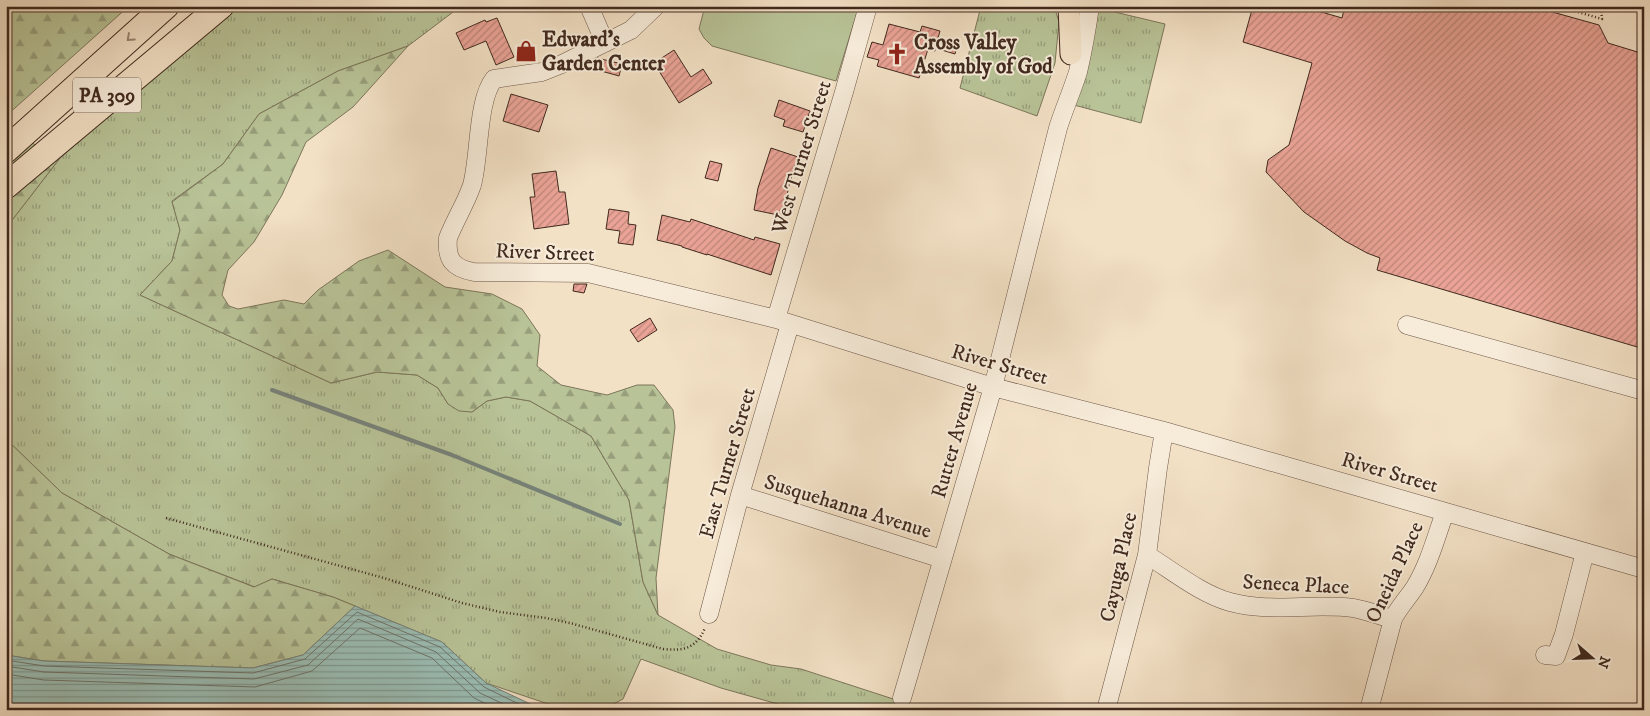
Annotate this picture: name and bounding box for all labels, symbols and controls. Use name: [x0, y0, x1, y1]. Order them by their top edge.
place label: Edward's Garden Center: [542, 27, 666, 77]
place label: Cross Valley Assembly of God: [913, 30, 1053, 80]
one-way arrow: [126, 32, 135, 41]
shop icon: Edward's Garden Center: [513, 38, 539, 64]
church icon: Cross Valley Assembly of God: [884, 41, 910, 67]
street label: West Turner Street: [766, 77, 838, 238]
road number: PA 309: [73, 78, 141, 112]
street label: River Street: [495, 238, 595, 268]
street label: River Street: [948, 339, 1051, 391]
street label: Rutter Avenue: [926, 379, 984, 501]
street label: East Turner Street: [694, 384, 762, 542]
street label: River Street: [1338, 447, 1441, 499]
street label: Susquehanna Avenue: [761, 469, 935, 545]
street label: Cayuga Place: [1095, 510, 1143, 624]
street label: Oneida Place: [1360, 517, 1430, 627]
street label: Seneca Place: [1242, 569, 1350, 601]
north arrow: [1568, 634, 1618, 684]
text: N: [1593, 654, 1614, 671]

